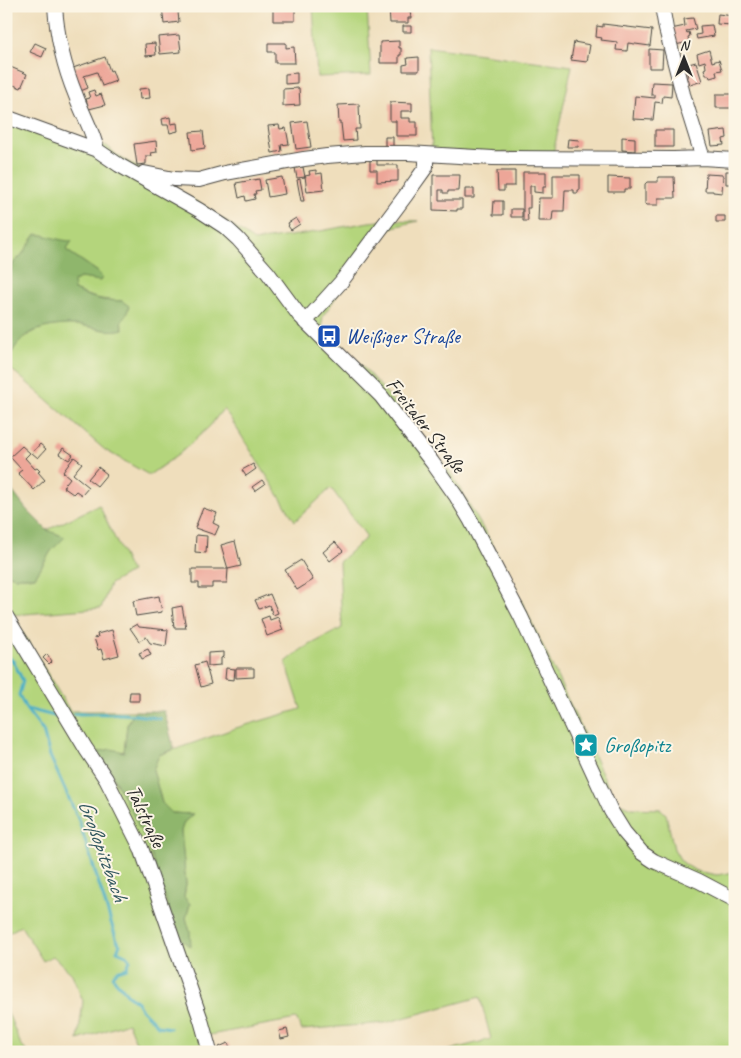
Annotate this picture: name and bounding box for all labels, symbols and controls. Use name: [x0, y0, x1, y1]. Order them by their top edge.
north arrow: [658, 32, 708, 82]
text: N: [680, 37, 691, 54]
bus stop icon: Weißiger Straße: [316, 323, 342, 349]
place label: Weißiger Straße: [346, 323, 462, 349]
street label: Freitaler Straße: [380, 372, 473, 480]
place icon: Großopitz: [573, 732, 599, 758]
place label: Großopitz: [604, 732, 672, 758]
street label: Talstraße: [120, 781, 173, 853]
water label: Großopitzbach: [72, 796, 135, 907]

